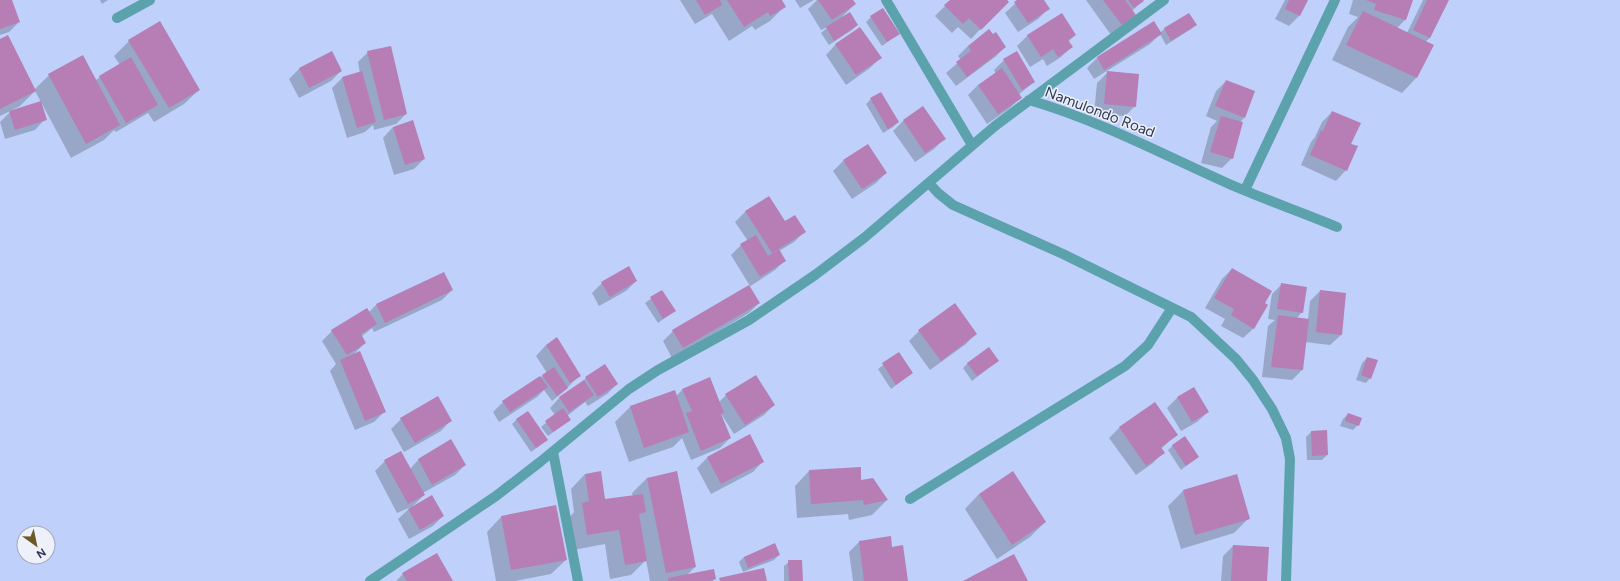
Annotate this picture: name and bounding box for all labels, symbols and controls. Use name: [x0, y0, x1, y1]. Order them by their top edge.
street label: Namulondo Road: [1042, 83, 1158, 141]
north arrow: [16, 525, 56, 565]
text: N: [34, 545, 48, 561]

